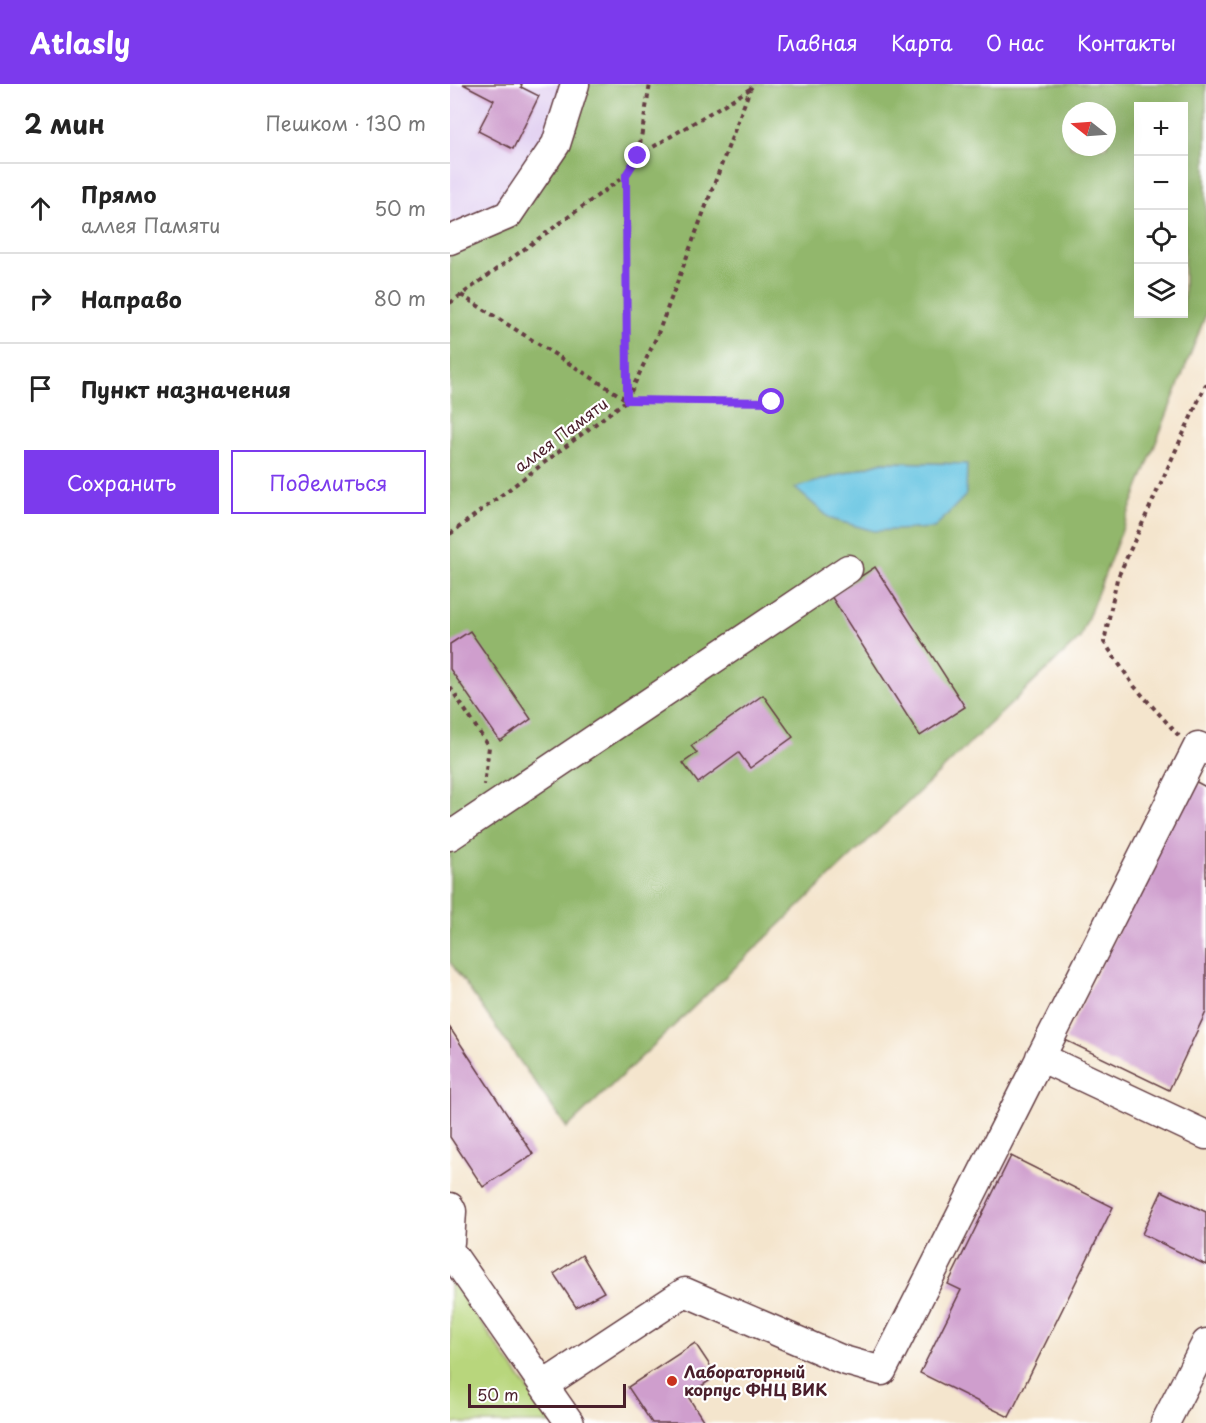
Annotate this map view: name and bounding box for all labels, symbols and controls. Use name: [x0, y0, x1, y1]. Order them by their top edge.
text: Atlasly: [30, 21, 130, 64]
text: Главная: [777, 26, 858, 58]
text: Карта: [891, 26, 953, 58]
text: О нас: [986, 26, 1044, 58]
text: Контакты: [1077, 26, 1176, 58]
north arrow: [1062, 102, 1116, 156]
map controls: [1134, 102, 1188, 318]
button: +: [1134, 102, 1188, 156]
text: 2 мин: [24, 104, 105, 143]
text: Пешком · 130 m: [265, 108, 426, 138]
route end: [624, 142, 650, 168]
button: −: [1134, 156, 1188, 210]
text: Прямо: [81, 177, 156, 210]
icon: ahead: [24, 192, 57, 225]
text: 50 m: [374, 193, 426, 223]
text: аллея Памяти: [81, 210, 220, 240]
button: locate: [1134, 210, 1188, 264]
button: layers: [1134, 264, 1188, 318]
icon: right: [24, 282, 57, 315]
text: Направо: [81, 282, 182, 315]
text: 80 m: [374, 283, 426, 313]
icon: arrive: [24, 372, 57, 405]
text: Пункт назначения: [81, 372, 291, 405]
route start: [758, 388, 784, 414]
street label: аллея Памяти: [509, 391, 612, 477]
button: Сохранить: [24, 450, 219, 514]
button: Поделиться: [231, 450, 426, 514]
place label: Лабораторный корпус ФНЦ ВИК: [684, 1359, 827, 1401]
marker: Лабораторный корпус ФНЦ ВИК: [665, 1374, 679, 1388]
scale bar: [468, 1381, 626, 1408]
text: 50 m: [477, 1382, 518, 1406]

